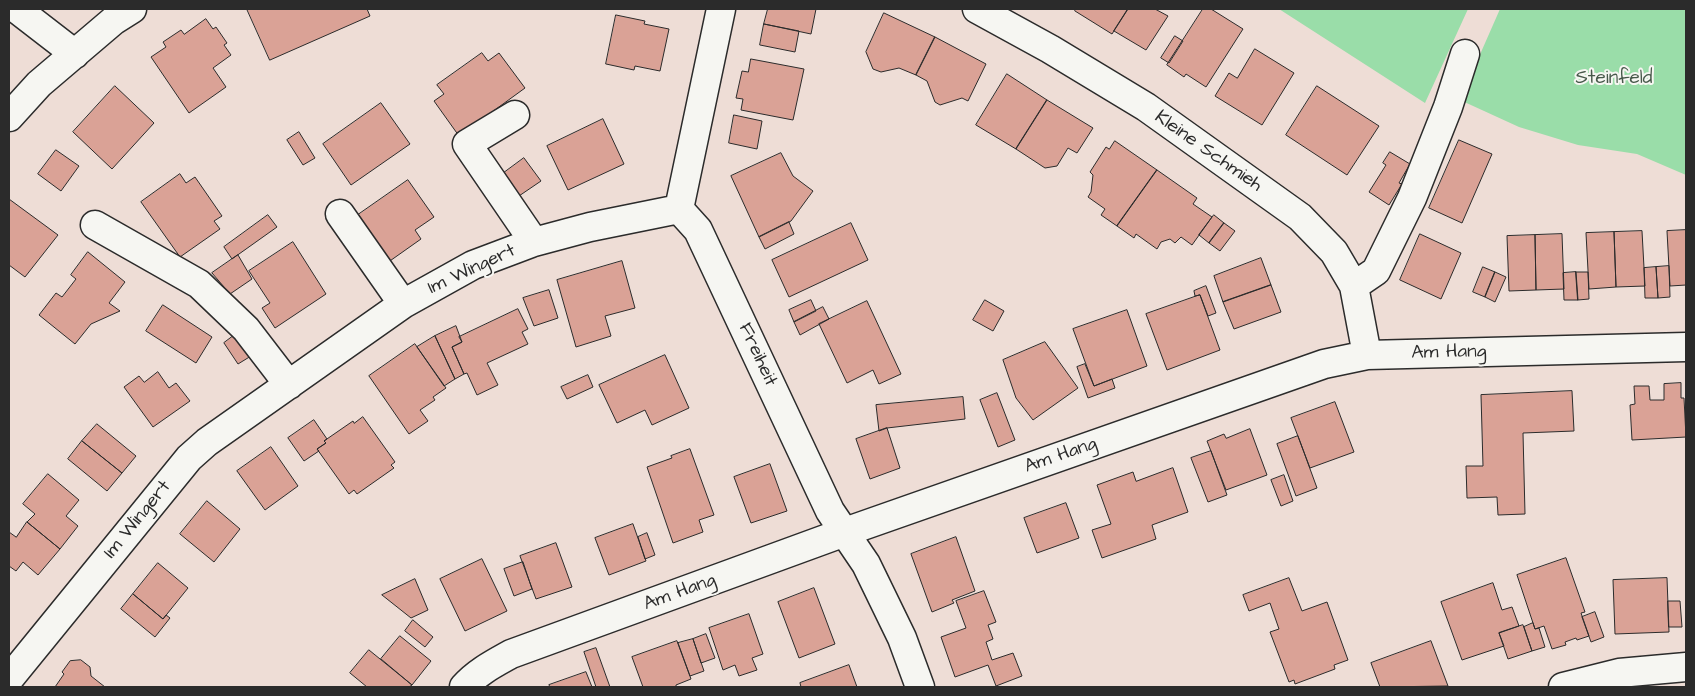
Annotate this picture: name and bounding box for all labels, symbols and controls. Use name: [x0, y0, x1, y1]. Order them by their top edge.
park label: Steinfeld: [1576, 68, 1652, 90]
street label: Kleine Schmieh: [1150, 107, 1266, 197]
street label: Im Wingert: [425, 240, 519, 300]
street label: Freiheit: [733, 320, 781, 390]
street label: Am Hang: [1411, 341, 1487, 365]
street label: Am Hang: [1022, 433, 1100, 479]
street label: Im Wingert: [100, 476, 176, 564]
street label: Am Hang: [641, 569, 719, 617]

